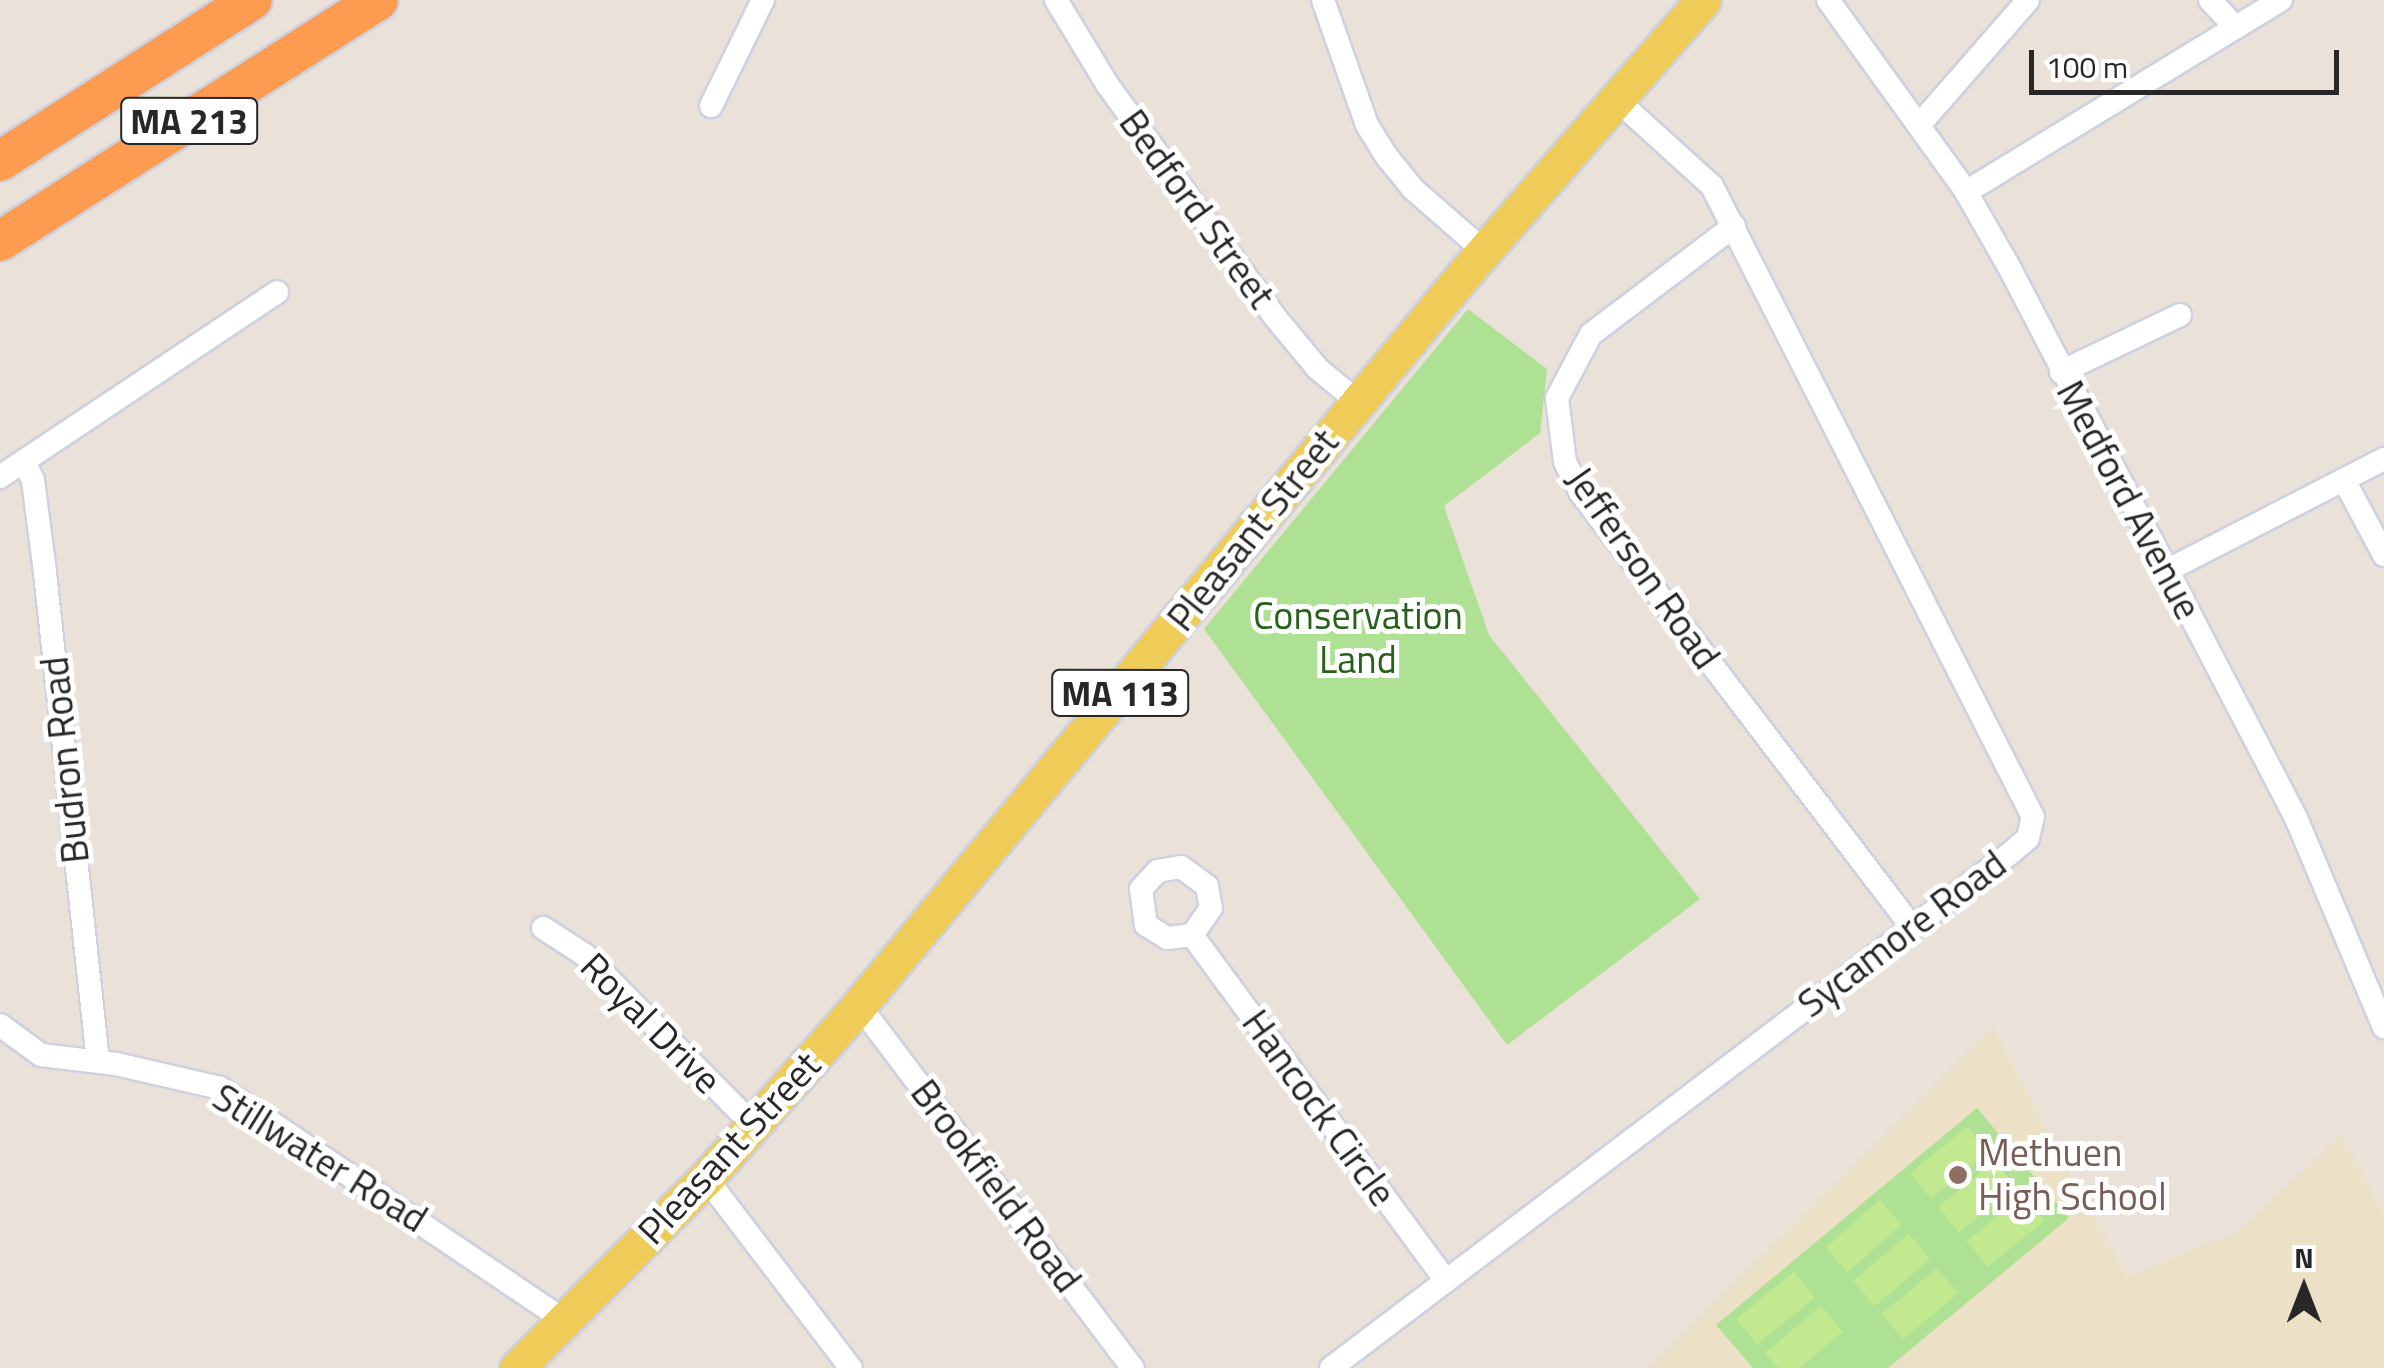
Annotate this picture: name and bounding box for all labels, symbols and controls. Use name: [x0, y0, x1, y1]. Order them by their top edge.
scale bar: [2034, 30, 2344, 92]
text: 100 m: [2046, 44, 2128, 90]
road number: MA 213: [119, 91, 259, 151]
street label: Bedford Street: [1110, 101, 1284, 317]
street label: Medford Avenue: [2047, 373, 2211, 627]
street label: Pleasant Street: [1158, 420, 1348, 640]
street label: Jefferson Road: [1557, 458, 1729, 678]
park label: Conservation Land: [1253, 593, 1463, 682]
street label: Budron Road: [31, 654, 99, 866]
road number: MA 113: [1050, 663, 1190, 723]
street label: Sycamore Road: [1789, 841, 2015, 1027]
street label: Royal Drive: [571, 943, 731, 1103]
street label: Hancock Circle: [1233, 1001, 1405, 1215]
street label: Pleasant Street: [628, 1042, 830, 1254]
street label: Brookfield Road: [901, 1071, 1091, 1301]
street label: Stillwater Road: [205, 1074, 435, 1242]
place label: Methuen High School: [1978, 1130, 2167, 1220]
marker: Methuen High School: [1947, 1164, 1969, 1186]
text: N: [2294, 1236, 2314, 1279]
north arrow: [2254, 1238, 2354, 1338]

